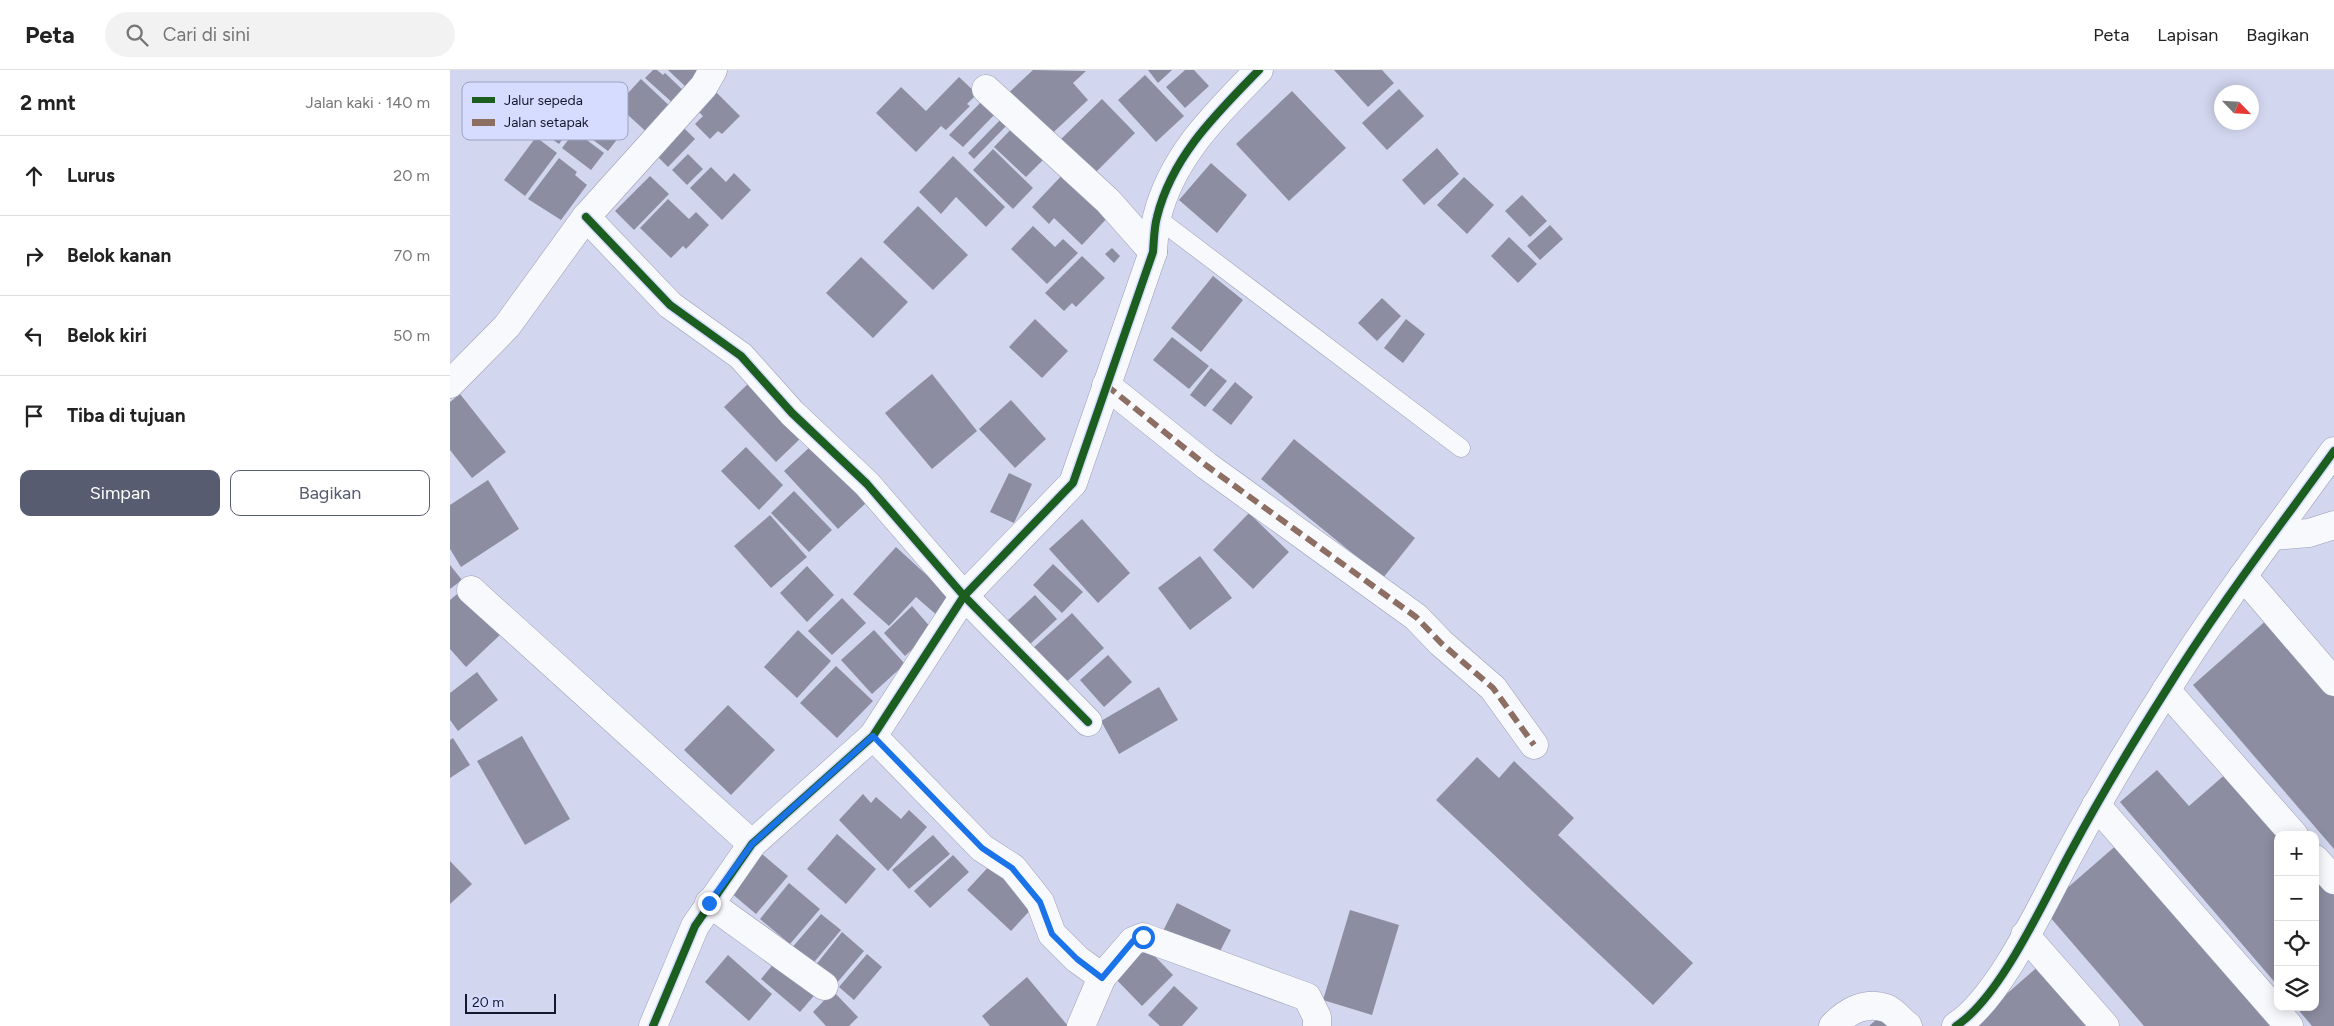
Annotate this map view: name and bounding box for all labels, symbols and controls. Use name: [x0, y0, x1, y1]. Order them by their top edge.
search box: [105, 12, 455, 57]
text: Peta: [25, 20, 75, 49]
icon: search: [123, 21, 151, 49]
text: Cari di sini: [163, 23, 250, 46]
text: Peta: [2093, 24, 2129, 46]
text: Lapisan: [2157, 24, 2218, 46]
text: Bagikan: [2246, 24, 2309, 46]
legend: [462, 82, 628, 140]
north arrow: [2214, 85, 2259, 130]
text: 2 mnt: [20, 90, 76, 115]
text: Jalur sepeda: [504, 92, 583, 109]
text: Jalan kaki · 140 m: [305, 93, 430, 112]
text: Jalan setapak: [504, 114, 589, 131]
icon: ahead: [20, 162, 48, 190]
text: Lurus: [67, 164, 115, 187]
text: 20 m: [393, 166, 430, 185]
icon: right: [20, 242, 48, 270]
text: Belok kanan: [67, 244, 171, 267]
text: 70 m: [394, 246, 430, 265]
icon: left: [20, 322, 48, 350]
text: Belok kiri: [67, 324, 147, 347]
text: 50 m: [393, 326, 430, 345]
icon: arrive: [20, 402, 48, 430]
text: Tiba di tujuan: [67, 404, 186, 427]
button: Simpan: [20, 470, 220, 516]
button: Bagikan: [230, 470, 430, 516]
map controls: [2274, 831, 2319, 1011]
button: +: [2274, 831, 2319, 876]
button: −: [2274, 876, 2319, 921]
route end: [698, 892, 721, 915]
button: locate: [2274, 921, 2319, 966]
route start: [1132, 926, 1155, 949]
button: layers: [2274, 966, 2319, 1011]
scale bar: [465, 991, 556, 1014]
text: 20 m: [472, 994, 504, 1011]

